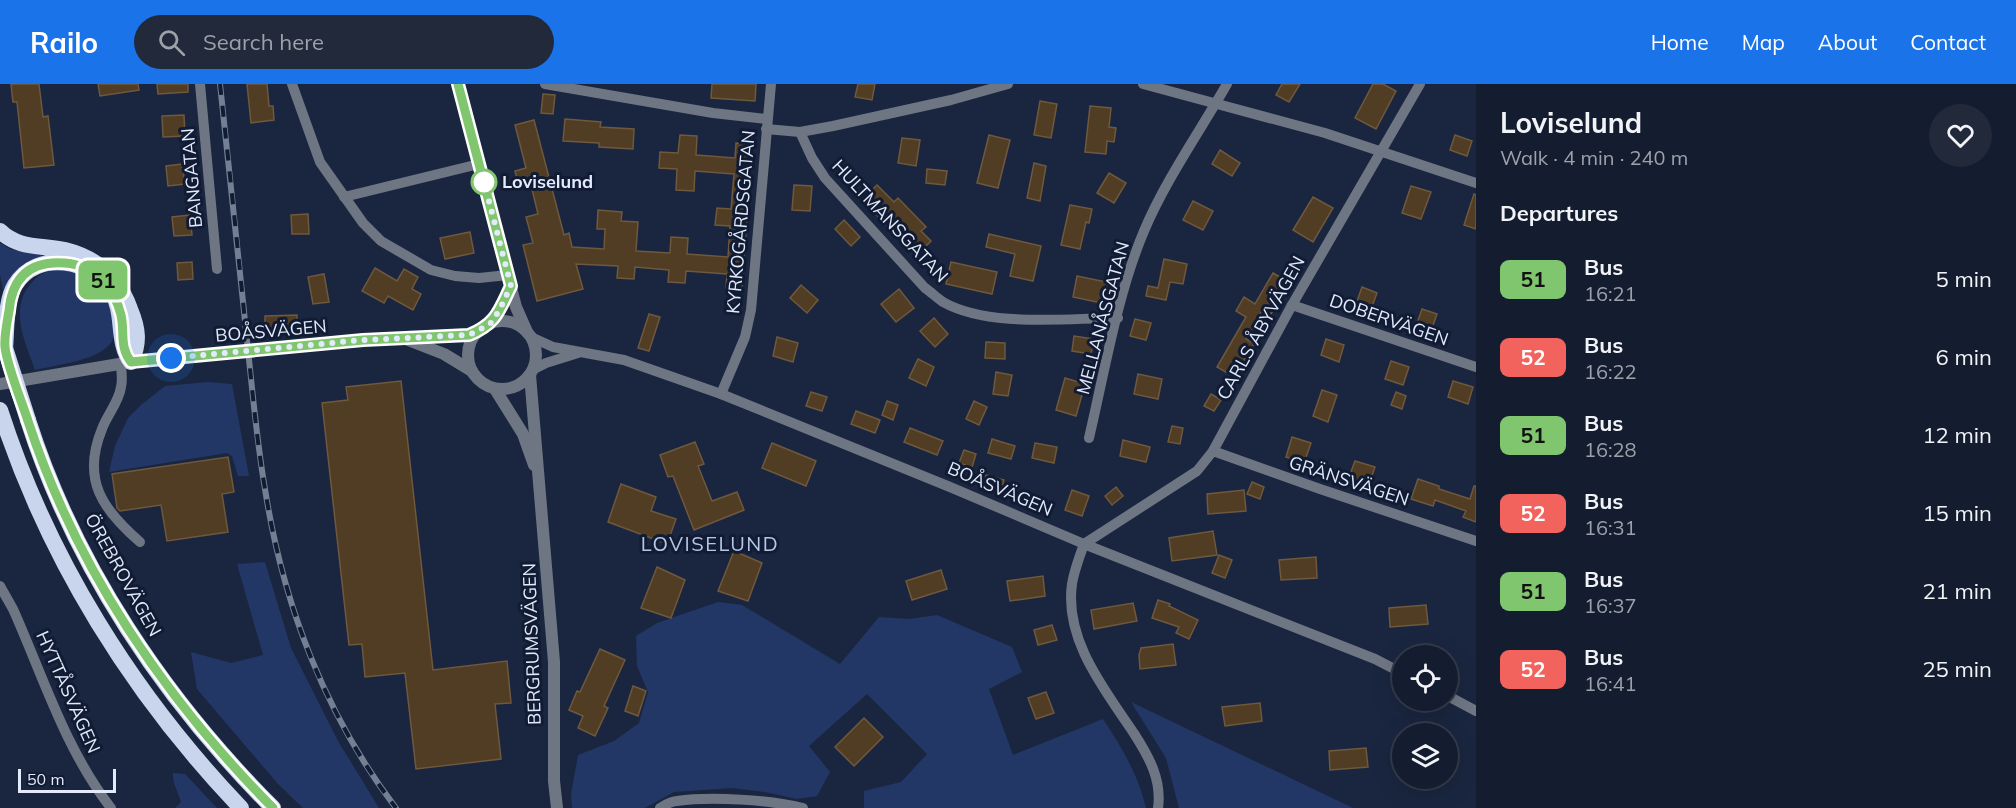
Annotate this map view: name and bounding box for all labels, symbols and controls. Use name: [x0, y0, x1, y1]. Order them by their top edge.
search box: [134, 15, 554, 69]
text: Railo: [30, 25, 98, 60]
icon: search: [155, 26, 188, 59]
text: Search here: [203, 28, 324, 56]
text: Home: [1651, 29, 1709, 55]
text: Map: [1742, 29, 1785, 55]
text: About: [1818, 29, 1877, 55]
text: Contact: [1910, 29, 1986, 55]
button: heart: [1929, 104, 1992, 167]
text: Loviselund: [1500, 105, 1642, 140]
street label: BANGATAN: [176, 127, 207, 229]
street label: KYRKOGÅRDSGATAN: [721, 129, 760, 315]
text: Walk · 4 min · 240 m: [1500, 145, 1688, 170]
street label: HULTMANSGATAN: [827, 154, 953, 287]
marker: Loviselund: [471, 169, 497, 195]
place label: Loviselund: [502, 170, 593, 193]
text: Departures: [1500, 199, 1618, 227]
street label: MELLANÅSGATAN: [1071, 239, 1134, 397]
street label: CARLS ÅBYVÄGEN: [1211, 252, 1310, 404]
text: Bus: [1584, 253, 1623, 281]
line badge: 51: [76, 260, 130, 300]
text: 5 min: [1936, 265, 1992, 293]
text: 51: [1520, 266, 1546, 292]
text: 51: [90, 267, 116, 293]
text: 16:21: [1584, 281, 1637, 306]
street label: DOBERVÄGEN: [1327, 288, 1452, 351]
street label: BOÅSVÄGEN: [214, 314, 328, 347]
text: Bus: [1584, 331, 1623, 359]
your location: [156, 343, 186, 373]
text: 6 min: [1936, 343, 1992, 371]
text: 52: [1520, 344, 1546, 370]
text: 16:22: [1584, 359, 1637, 384]
text: Bus: [1584, 409, 1623, 437]
text: 12 min: [1922, 421, 1992, 449]
text: 51: [1520, 422, 1546, 448]
text: 16:28: [1584, 437, 1637, 462]
street label: GRÄNSVÄGEN: [1286, 450, 1412, 511]
street label: BOÅSVÄGEN: [944, 456, 1056, 521]
text: Bus: [1584, 487, 1623, 515]
text: 15 min: [1922, 499, 1992, 527]
text: 52: [1520, 500, 1546, 526]
street label: ÖREBROVÄGEN: [80, 509, 167, 640]
text: 16:31: [1584, 515, 1637, 540]
district label: LOVISELUND: [641, 531, 779, 556]
street label: BERGRUMSVÄGEN: [517, 563, 546, 725]
text: Bus: [1584, 565, 1623, 593]
text: 21 min: [1922, 577, 1992, 605]
text: 51: [1520, 578, 1546, 604]
text: 16:37: [1584, 593, 1637, 618]
street label: HYTTÅSVÄGEN: [31, 627, 106, 757]
text: Bus: [1584, 643, 1623, 671]
map controls: [1392, 645, 1458, 789]
button: locate: [1392, 645, 1458, 711]
text: 25 min: [1922, 655, 1992, 683]
text: 52: [1520, 656, 1546, 682]
text: 16:41: [1584, 671, 1637, 696]
button: layers: [1392, 723, 1458, 789]
scale bar: [18, 766, 116, 794]
text: 50 m: [27, 769, 64, 789]

